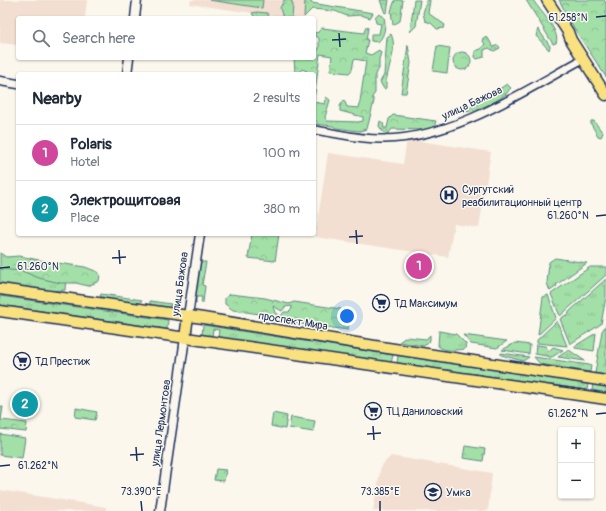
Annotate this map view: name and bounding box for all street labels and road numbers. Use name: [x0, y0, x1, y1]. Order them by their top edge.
street label: улица Бажова: [439, 83, 504, 123]
street label: улица Бажова: [169, 251, 191, 318]
street label: проспект Мира: [257, 309, 329, 333]
street label: улица Лермонтова: [148, 379, 174, 468]

